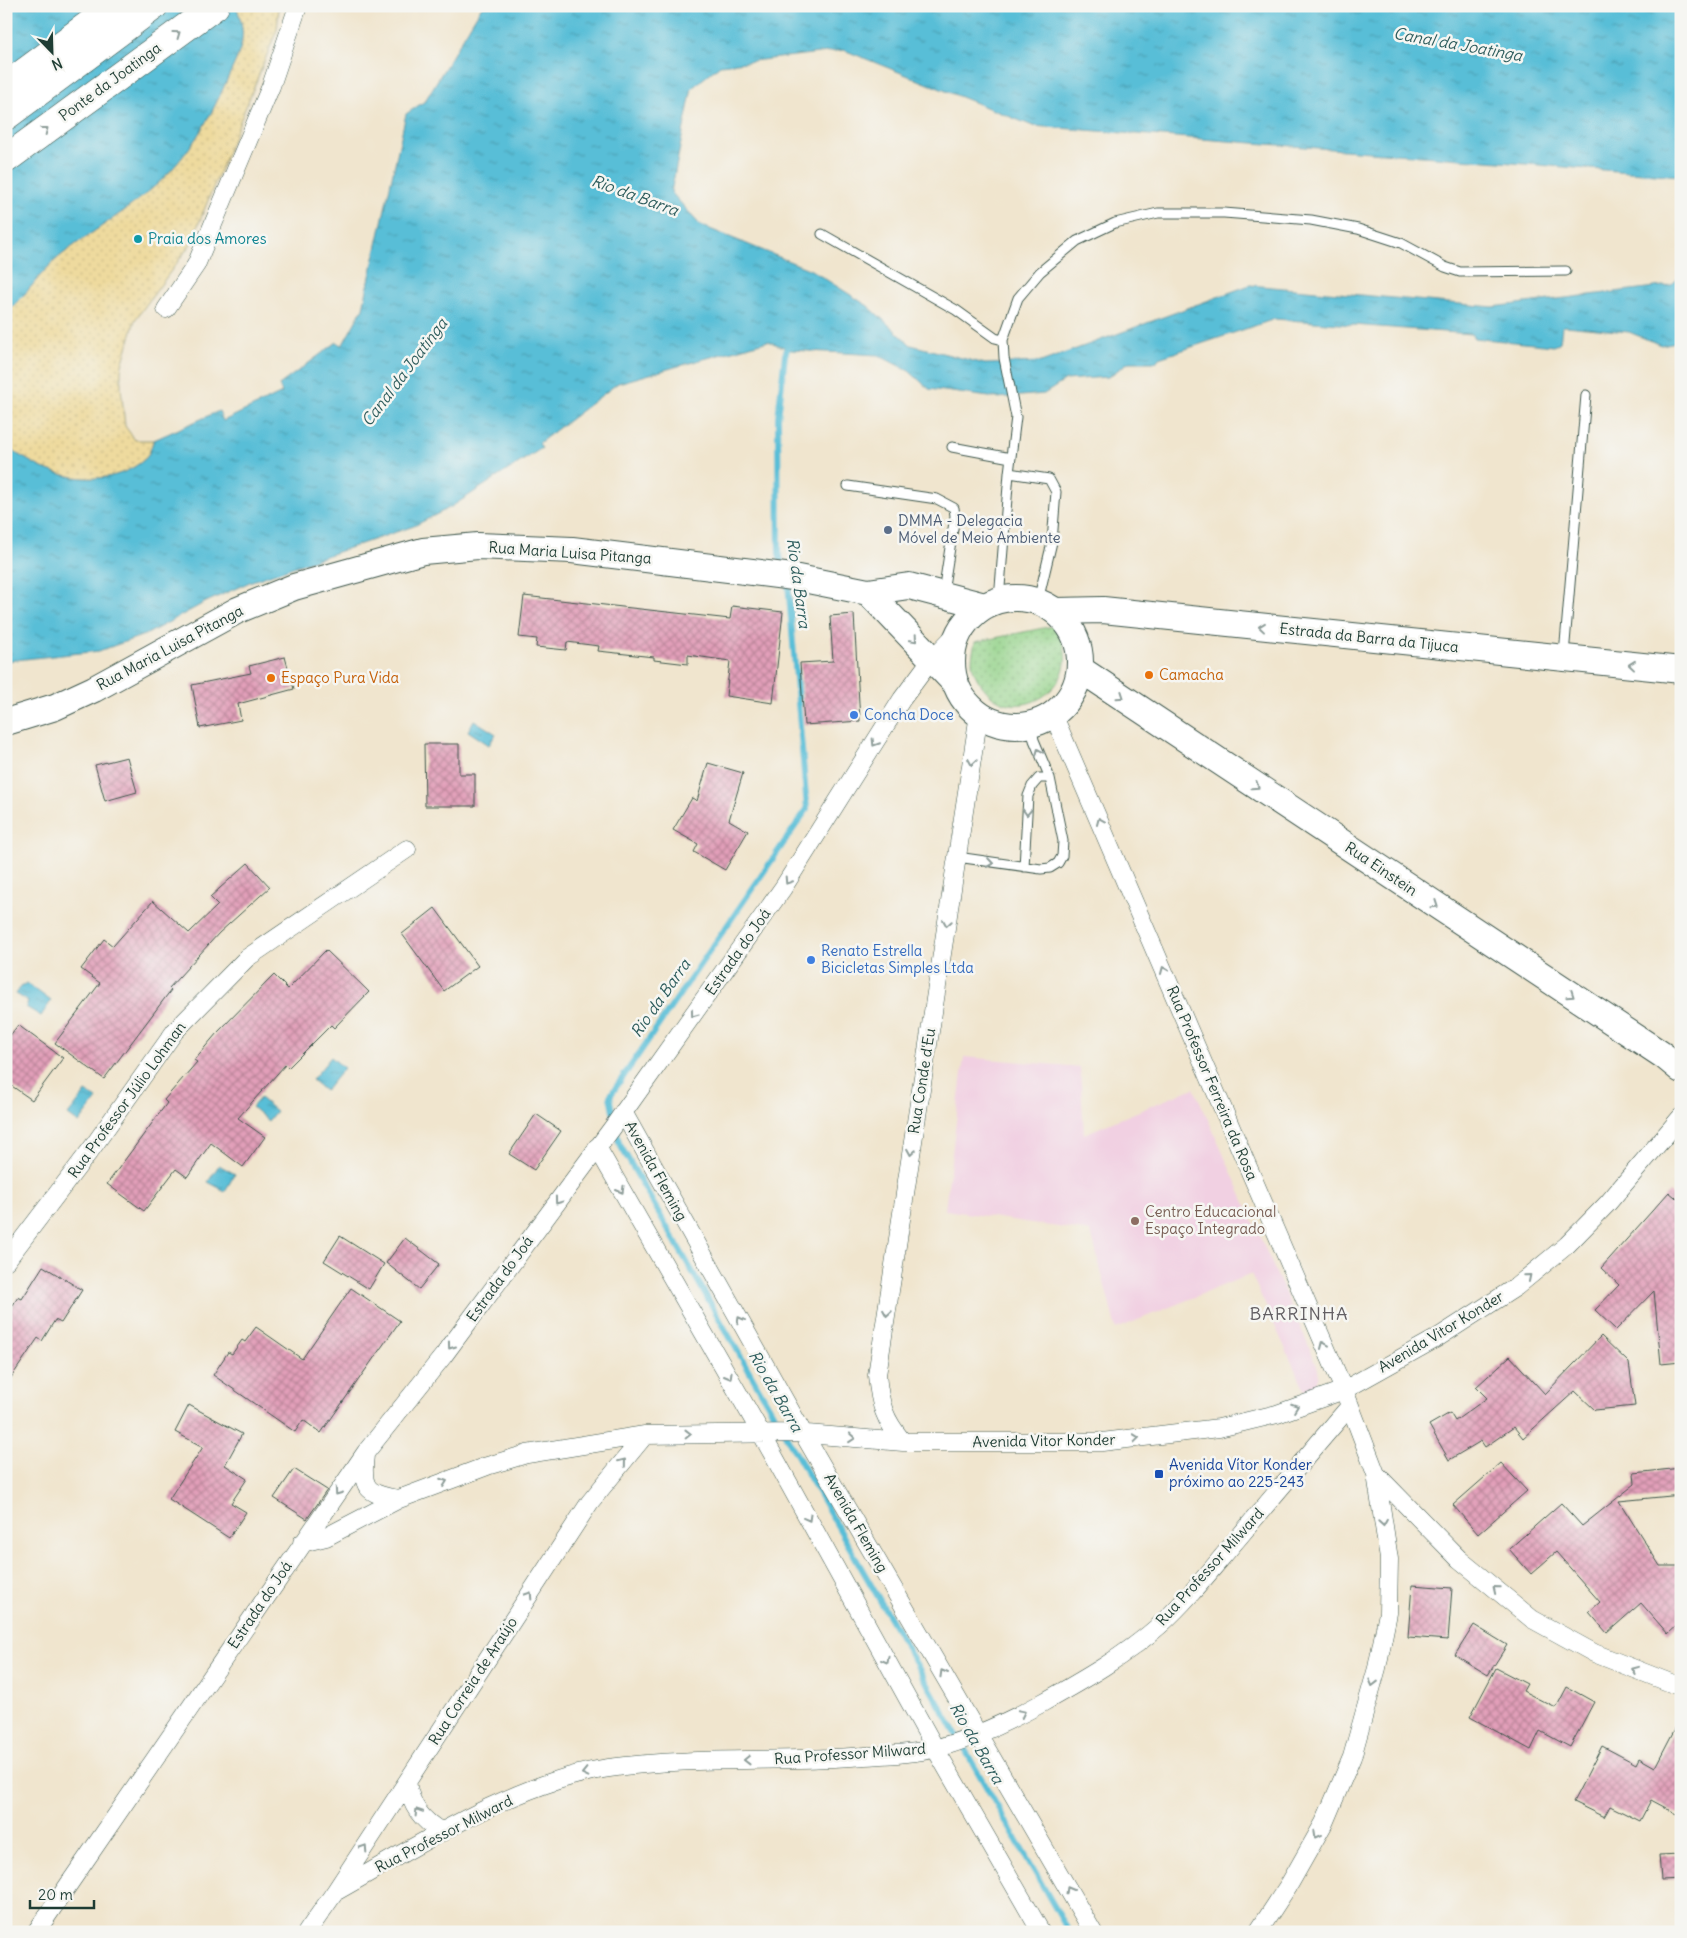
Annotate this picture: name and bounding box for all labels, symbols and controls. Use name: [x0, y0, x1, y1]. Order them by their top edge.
water label: Canal da Joatinga: [1392, 23, 1525, 65]
north arrow: [28, 28, 78, 78]
one-way arrow: [171, 31, 180, 40]
street label: Ponte da Joatinga: [55, 38, 165, 125]
text: N: [49, 54, 65, 74]
one-way arrow: [39, 127, 48, 135]
water label: Rio da Barra: [589, 170, 682, 220]
place label: Praia dos Amores: [148, 229, 267, 248]
marker: Praia dos Amores: [132, 233, 144, 245]
water label: Canal da Joatinga: [357, 313, 452, 430]
place label: DMMA - Delegacia Móvel de Meio Ambiente: [898, 511, 1061, 547]
marker: DMMA - Delegacia Móvel de Meio Ambiente: [882, 524, 894, 536]
street label: Rua Maria Luisa Pitanga: [488, 537, 653, 568]
water label: Rio da Barra: [783, 537, 815, 630]
street label: Rua Maria Luisa Pitanga: [93, 601, 247, 694]
street label: Estrada da Barra da Tijuca: [1279, 619, 1460, 656]
one-way arrow: [1257, 622, 1265, 633]
one-way arrow: [908, 634, 917, 643]
one-way arrow: [1628, 660, 1636, 671]
place label: Camacha: [1159, 665, 1224, 684]
place label: Espaço Pura Vida: [281, 668, 400, 687]
marker: Camacha: [1143, 669, 1155, 681]
marker: Espaço Pura Vida: [265, 672, 277, 684]
one-way arrow: [1115, 690, 1124, 699]
place label: Concha Doce: [864, 705, 954, 724]
marker: Concha Doce: [848, 709, 860, 721]
one-way arrow: [871, 738, 881, 747]
one-way arrow: [1034, 748, 1044, 756]
one-way arrow: [967, 758, 977, 766]
one-way arrow: [1250, 780, 1260, 789]
one-way arrow: [1022, 809, 1033, 817]
one-way arrow: [1095, 817, 1106, 826]
street label: Rua Einstein: [1342, 838, 1421, 900]
one-way arrow: [987, 857, 995, 868]
one-way arrow: [784, 875, 794, 884]
one-way arrow: [1430, 899, 1439, 908]
street label: Estrada do Joá: [701, 904, 775, 999]
one-way arrow: [942, 919, 953, 927]
place label: Renato Estrella Bicicletas Simples Ltda: [821, 941, 974, 977]
water label: Rio da Barra: [626, 954, 695, 1041]
marker: Renato Estrella Bicicletas Simples Ltda: [805, 954, 817, 966]
one-way arrow: [1159, 966, 1170, 975]
street label: Rua Professor Ferreira da Rosa: [1163, 983, 1262, 1183]
one-way arrow: [1565, 989, 1574, 998]
one-way arrow: [691, 1008, 700, 1018]
street label: Rua Professor Júlio Lohman: [63, 1018, 190, 1182]
street label: Rua Conde d'Eu: [904, 1027, 939, 1135]
street label: Avenida Fleming: [621, 1117, 692, 1224]
one-way arrow: [907, 1148, 917, 1157]
one-way arrow: [615, 1184, 625, 1193]
one-way arrow: [555, 1195, 564, 1205]
place label: Centro Educacional Espaço Integrado: [1145, 1202, 1276, 1238]
marker: Centro Educacional Espaço Integrado: [1129, 1215, 1141, 1227]
street label: Estrada do Joá: [462, 1232, 537, 1325]
one-way arrow: [1522, 1274, 1531, 1283]
street label: Avenida Vitor Konder: [1375, 1287, 1507, 1377]
district label: BARRINHA: [1249, 1302, 1349, 1325]
one-way arrow: [882, 1309, 892, 1317]
one-way arrow: [736, 1317, 746, 1326]
one-way arrow: [448, 1340, 457, 1350]
one-way arrow: [1320, 1341, 1331, 1350]
water label: Rio da Barra: [745, 1347, 808, 1436]
one-way arrow: [722, 1371, 732, 1380]
one-way arrow: [1290, 1403, 1299, 1413]
one-way arrow: [684, 1429, 692, 1439]
street label: Avenida Vitor Konder: [972, 1430, 1116, 1451]
one-way arrow: [848, 1432, 856, 1443]
one-way arrow: [1132, 1433, 1140, 1444]
place label: Avenida Vítor Konder próximo ao 225-243: [1169, 1455, 1312, 1491]
one-way arrow: [617, 1458, 626, 1467]
marker: Avenida Vítor Konder próximo ao 225-243: [1153, 1468, 1165, 1480]
street label: Avenida Fleming: [820, 1470, 893, 1576]
one-way arrow: [440, 1478, 448, 1488]
one-way arrow: [335, 1486, 344, 1496]
street label: Rua Professor Milward: [1152, 1504, 1268, 1629]
one-way arrow: [802, 1512, 812, 1521]
one-way arrow: [1378, 1518, 1388, 1527]
street label: Estrada do Joá: [223, 1557, 296, 1652]
one-way arrow: [1492, 1586, 1501, 1595]
one-way arrow: [523, 1591, 533, 1600]
street label: Rua Correia de Araújo: [424, 1613, 521, 1748]
one-way arrow: [880, 1655, 890, 1664]
one-way arrow: [1631, 1665, 1640, 1676]
one-way arrow: [939, 1670, 949, 1679]
one-way arrow: [1368, 1678, 1379, 1687]
water label: Rio da Barra: [946, 1699, 1009, 1788]
one-way arrow: [1017, 1709, 1026, 1719]
street label: Rua Professor Milward: [774, 1739, 927, 1768]
one-way arrow: [743, 1754, 751, 1765]
one-way arrow: [581, 1767, 590, 1778]
street label: Rua Professor Milward: [372, 1791, 516, 1877]
one-way arrow: [414, 1808, 424, 1817]
one-way arrow: [1313, 1830, 1323, 1839]
one-way arrow: [358, 1844, 368, 1853]
scale bar: [30, 1878, 94, 1910]
text: 20 m: [38, 1885, 73, 1904]
one-way arrow: [1065, 1886, 1075, 1895]

